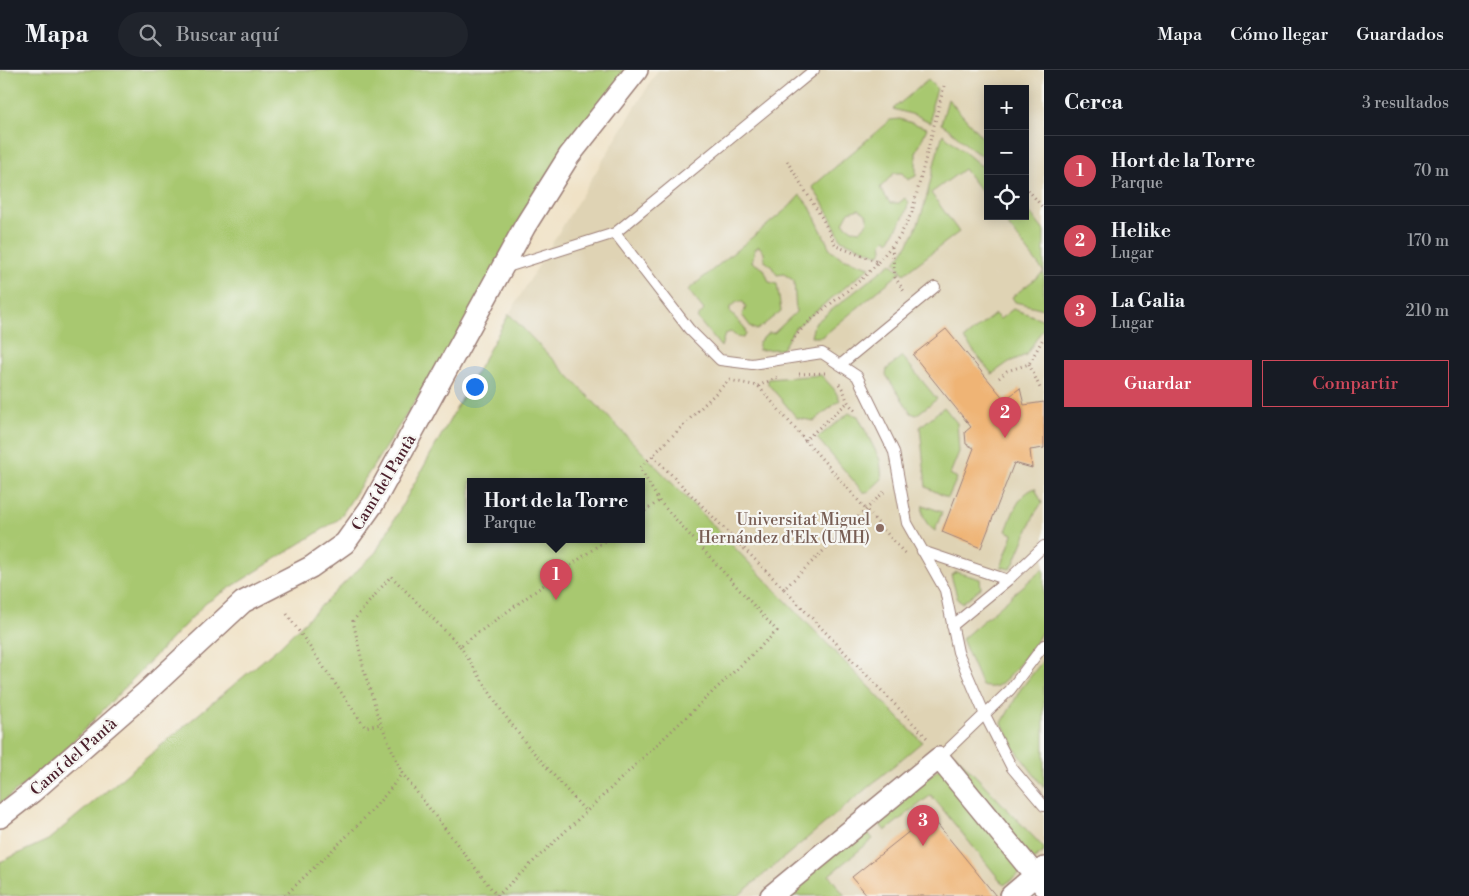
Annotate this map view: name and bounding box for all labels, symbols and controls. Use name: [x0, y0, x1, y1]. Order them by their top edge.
search box: [118, 12, 468, 57]
text: Mapa: [25, 20, 88, 50]
icon: search: [136, 21, 164, 49]
text: Buscar aquí: [176, 23, 279, 47]
text: Mapa: [1158, 23, 1202, 46]
text: Cómo llegar: [1230, 23, 1328, 46]
text: Guardados: [1356, 23, 1444, 46]
map controls: [984, 85, 1029, 220]
button: +: [984, 85, 1029, 130]
text: Cerca: [1064, 90, 1123, 116]
text: 3 resultados: [1362, 93, 1449, 113]
button: −: [984, 130, 1029, 175]
text: Hort de la Torre: [1111, 149, 1255, 173]
text: 1: [1076, 161, 1084, 181]
text: 70 m: [1413, 161, 1449, 181]
text: Parque: [1111, 173, 1163, 193]
button: locate: [984, 175, 1029, 220]
text: Helike: [1111, 219, 1171, 243]
text: 2: [1075, 231, 1085, 251]
text: 170 m: [1407, 231, 1449, 251]
text: Lugar: [1111, 243, 1154, 263]
text: La Galia: [1111, 289, 1185, 313]
text: 3: [1075, 301, 1085, 321]
text: 210 m: [1405, 301, 1449, 321]
text: Lugar: [1111, 313, 1154, 333]
button: Guardar: [1064, 360, 1252, 407]
button: Compartir: [1262, 360, 1449, 407]
your location: [462, 374, 488, 400]
pin: 2: [989, 397, 1021, 438]
street label: Camí del Pantà: [347, 430, 421, 534]
popup: [467, 478, 645, 543]
text: Hort de la Torre: [484, 489, 628, 513]
place label: Universitat Miguel Hernández d'Elx (UMH): [698, 510, 870, 548]
text: Parque: [484, 513, 536, 533]
marker: Universitat Miguel Hernández d'Elx (UMH): [874, 522, 886, 534]
pin: 1: [540, 559, 572, 600]
street label: Camí del Pantà: [26, 713, 122, 800]
pin: 3: [907, 805, 939, 846]

